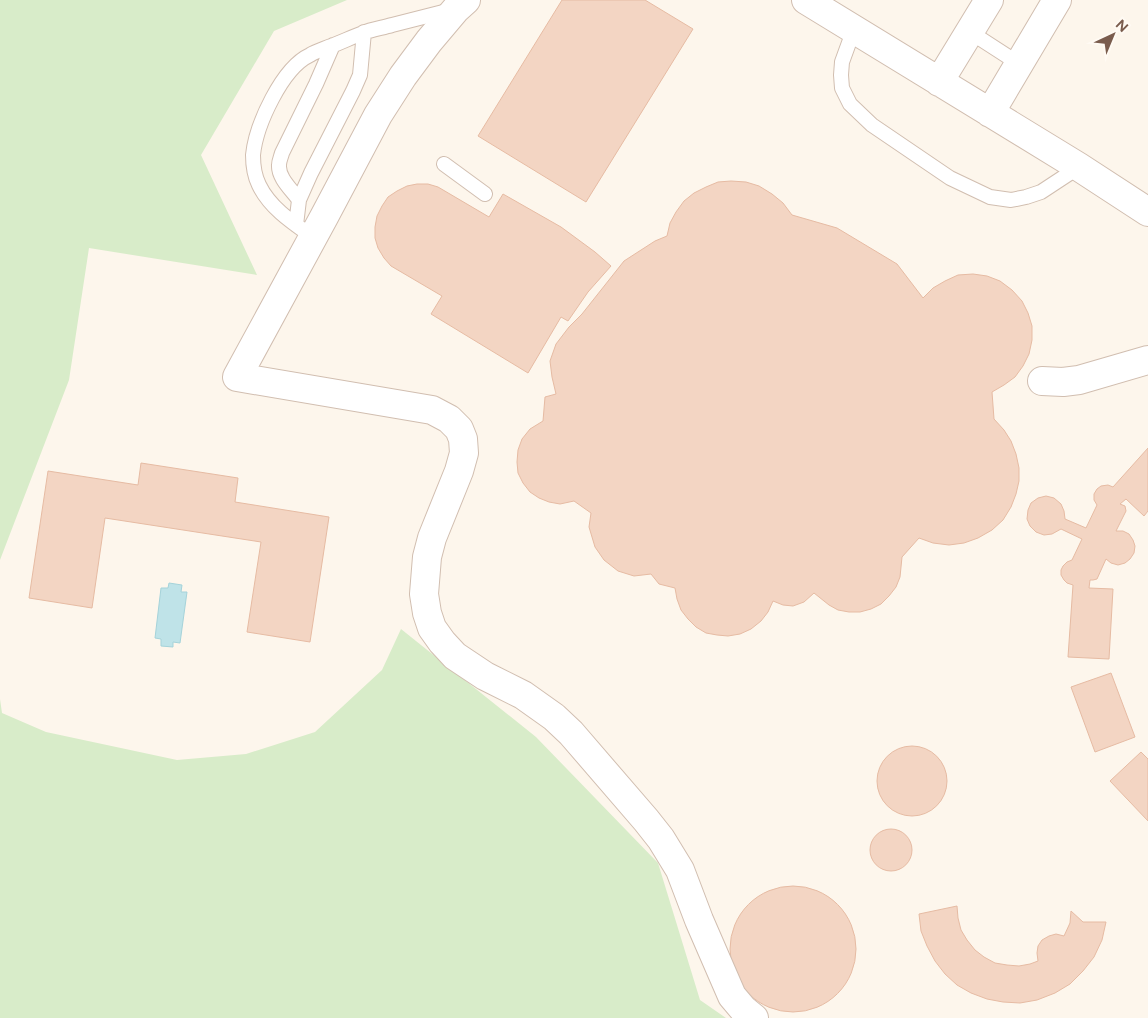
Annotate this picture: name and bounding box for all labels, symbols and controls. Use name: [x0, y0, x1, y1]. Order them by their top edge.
north arrow: [1088, 10, 1138, 60]
text: N: [1112, 16, 1131, 36]

